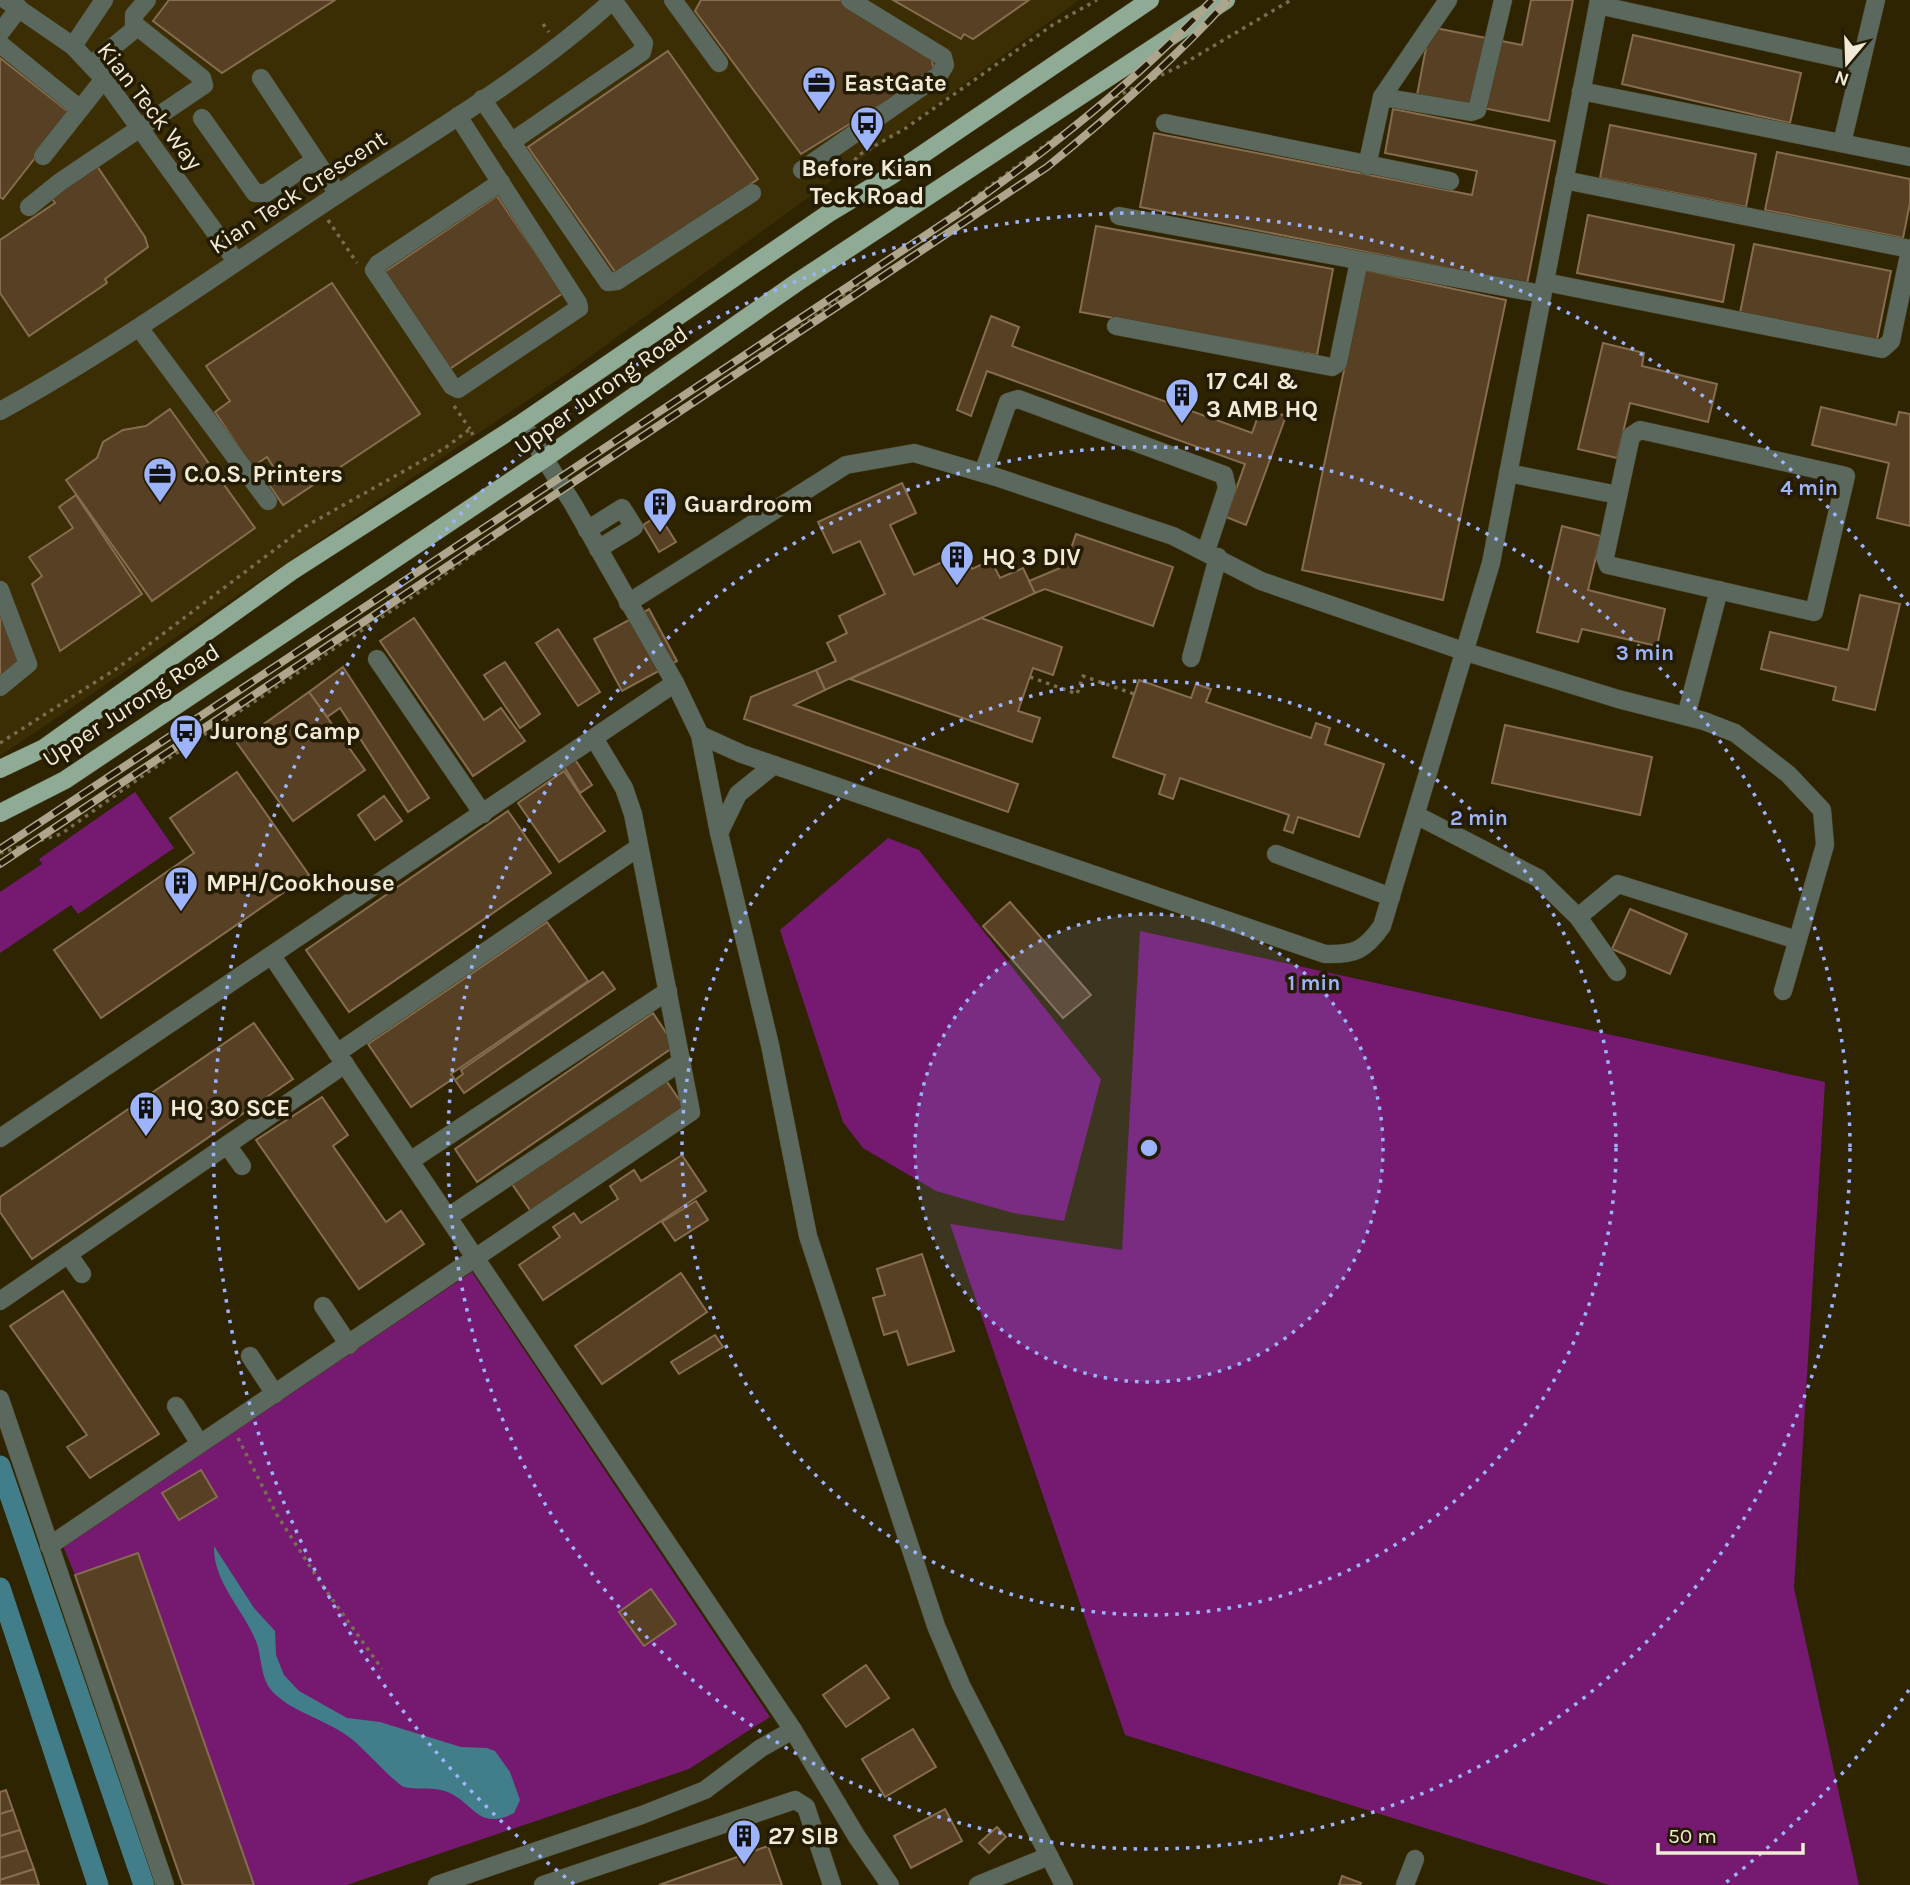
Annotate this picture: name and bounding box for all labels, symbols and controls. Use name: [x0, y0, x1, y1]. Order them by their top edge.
north arrow: [1812, 28, 1882, 98]
street label: Kian Teck Way: [91, 37, 209, 175]
office icon: EastGate: [800, 64, 838, 113]
text: N: [1832, 66, 1852, 91]
place label: EastGate: [844, 69, 947, 97]
bus stop icon: Before Kian Teck Road: [848, 104, 886, 153]
street label: Kian Teck Crescent: [204, 124, 392, 260]
place label: Before Kian Teck Road: [801, 154, 933, 210]
street label: Upper Jurong Road: [509, 320, 693, 460]
place label: 17 C4I & 3 AMB HQ: [1206, 367, 1318, 423]
building icon: 17 C4I & 3 AMB HQ: [1163, 376, 1201, 425]
office icon: C.O.S. Printers: [141, 455, 179, 504]
place label: C.O.S. Printers: [184, 460, 343, 488]
text: 4 min: [1780, 476, 1838, 500]
building icon: Guardroom: [641, 485, 679, 534]
place label: Guardroom: [684, 490, 813, 518]
building icon: HQ 3 DIV: [938, 538, 976, 587]
place label: HQ 3 DIV: [982, 543, 1081, 571]
street label: Upper Jurong Road: [37, 637, 225, 773]
text: 3 min: [1616, 641, 1674, 665]
bus stop icon: Jurong Camp: [167, 712, 205, 761]
place label: Jurong Camp: [210, 717, 360, 745]
text: 2 min: [1450, 806, 1508, 830]
building icon: MPH/Cookhouse: [162, 864, 200, 913]
place label: MPH/Cookhouse: [206, 869, 395, 897]
text: 1 min: [1288, 971, 1340, 995]
building icon: HQ 30 SCE: [127, 1089, 165, 1138]
place label: HQ 30 SCE: [170, 1094, 290, 1122]
centre of rings: [1137, 1136, 1161, 1160]
scale bar: [1658, 1812, 1803, 1856]
building icon: 27 SIB: [725, 1817, 763, 1866]
place label: 27 SIB: [768, 1822, 839, 1850]
text: 50 m: [1668, 1824, 1717, 1848]

